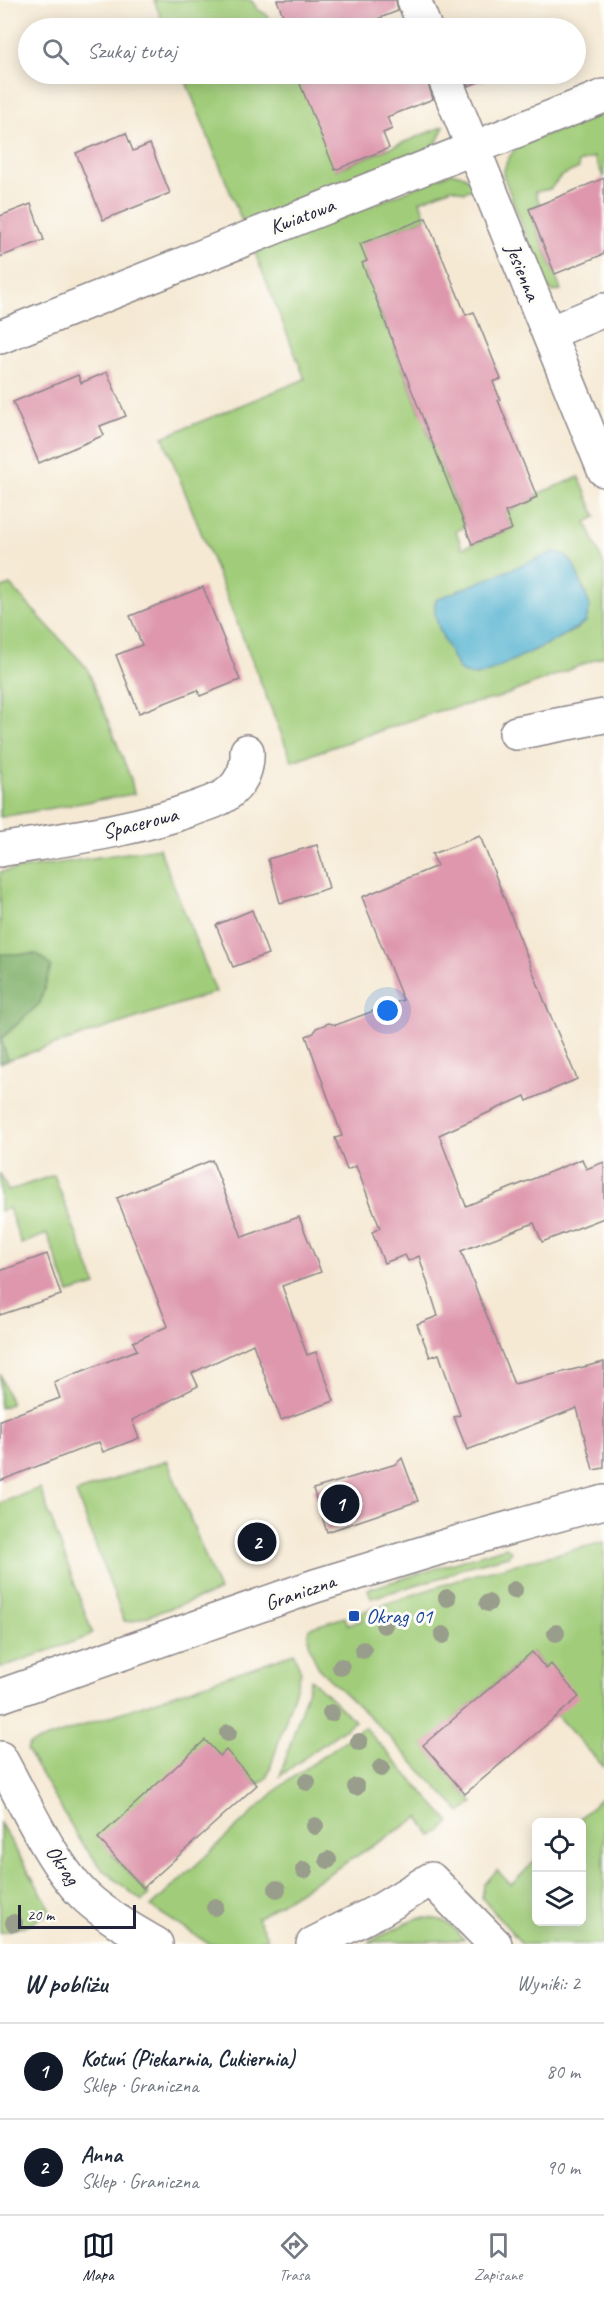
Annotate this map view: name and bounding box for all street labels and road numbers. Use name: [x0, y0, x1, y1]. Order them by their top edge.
street label: Kwiatowa: [266, 191, 340, 240]
street label: Jesienna: [500, 239, 547, 306]
street label: Spacerowa: [100, 801, 182, 845]
street label: Graniczna: [261, 1567, 341, 1616]
street label: Okrąg: [40, 1840, 87, 1891]

